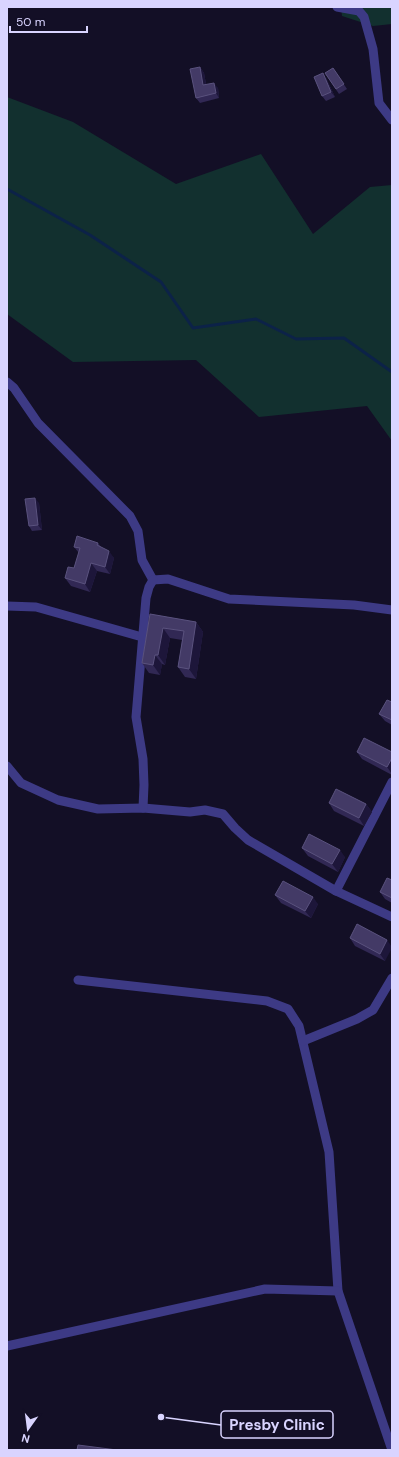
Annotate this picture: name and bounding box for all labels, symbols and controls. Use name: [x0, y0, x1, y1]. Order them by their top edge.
scale bar: [10, 8, 87, 34]
text: 50 m: [16, 14, 45, 30]
north arrow: [8, 1409, 48, 1449]
callout: Presby Clinic: [221, 1411, 333, 1438]
text: Presby Clinic: [229, 1415, 325, 1435]
text: N: [20, 1431, 31, 1446]

